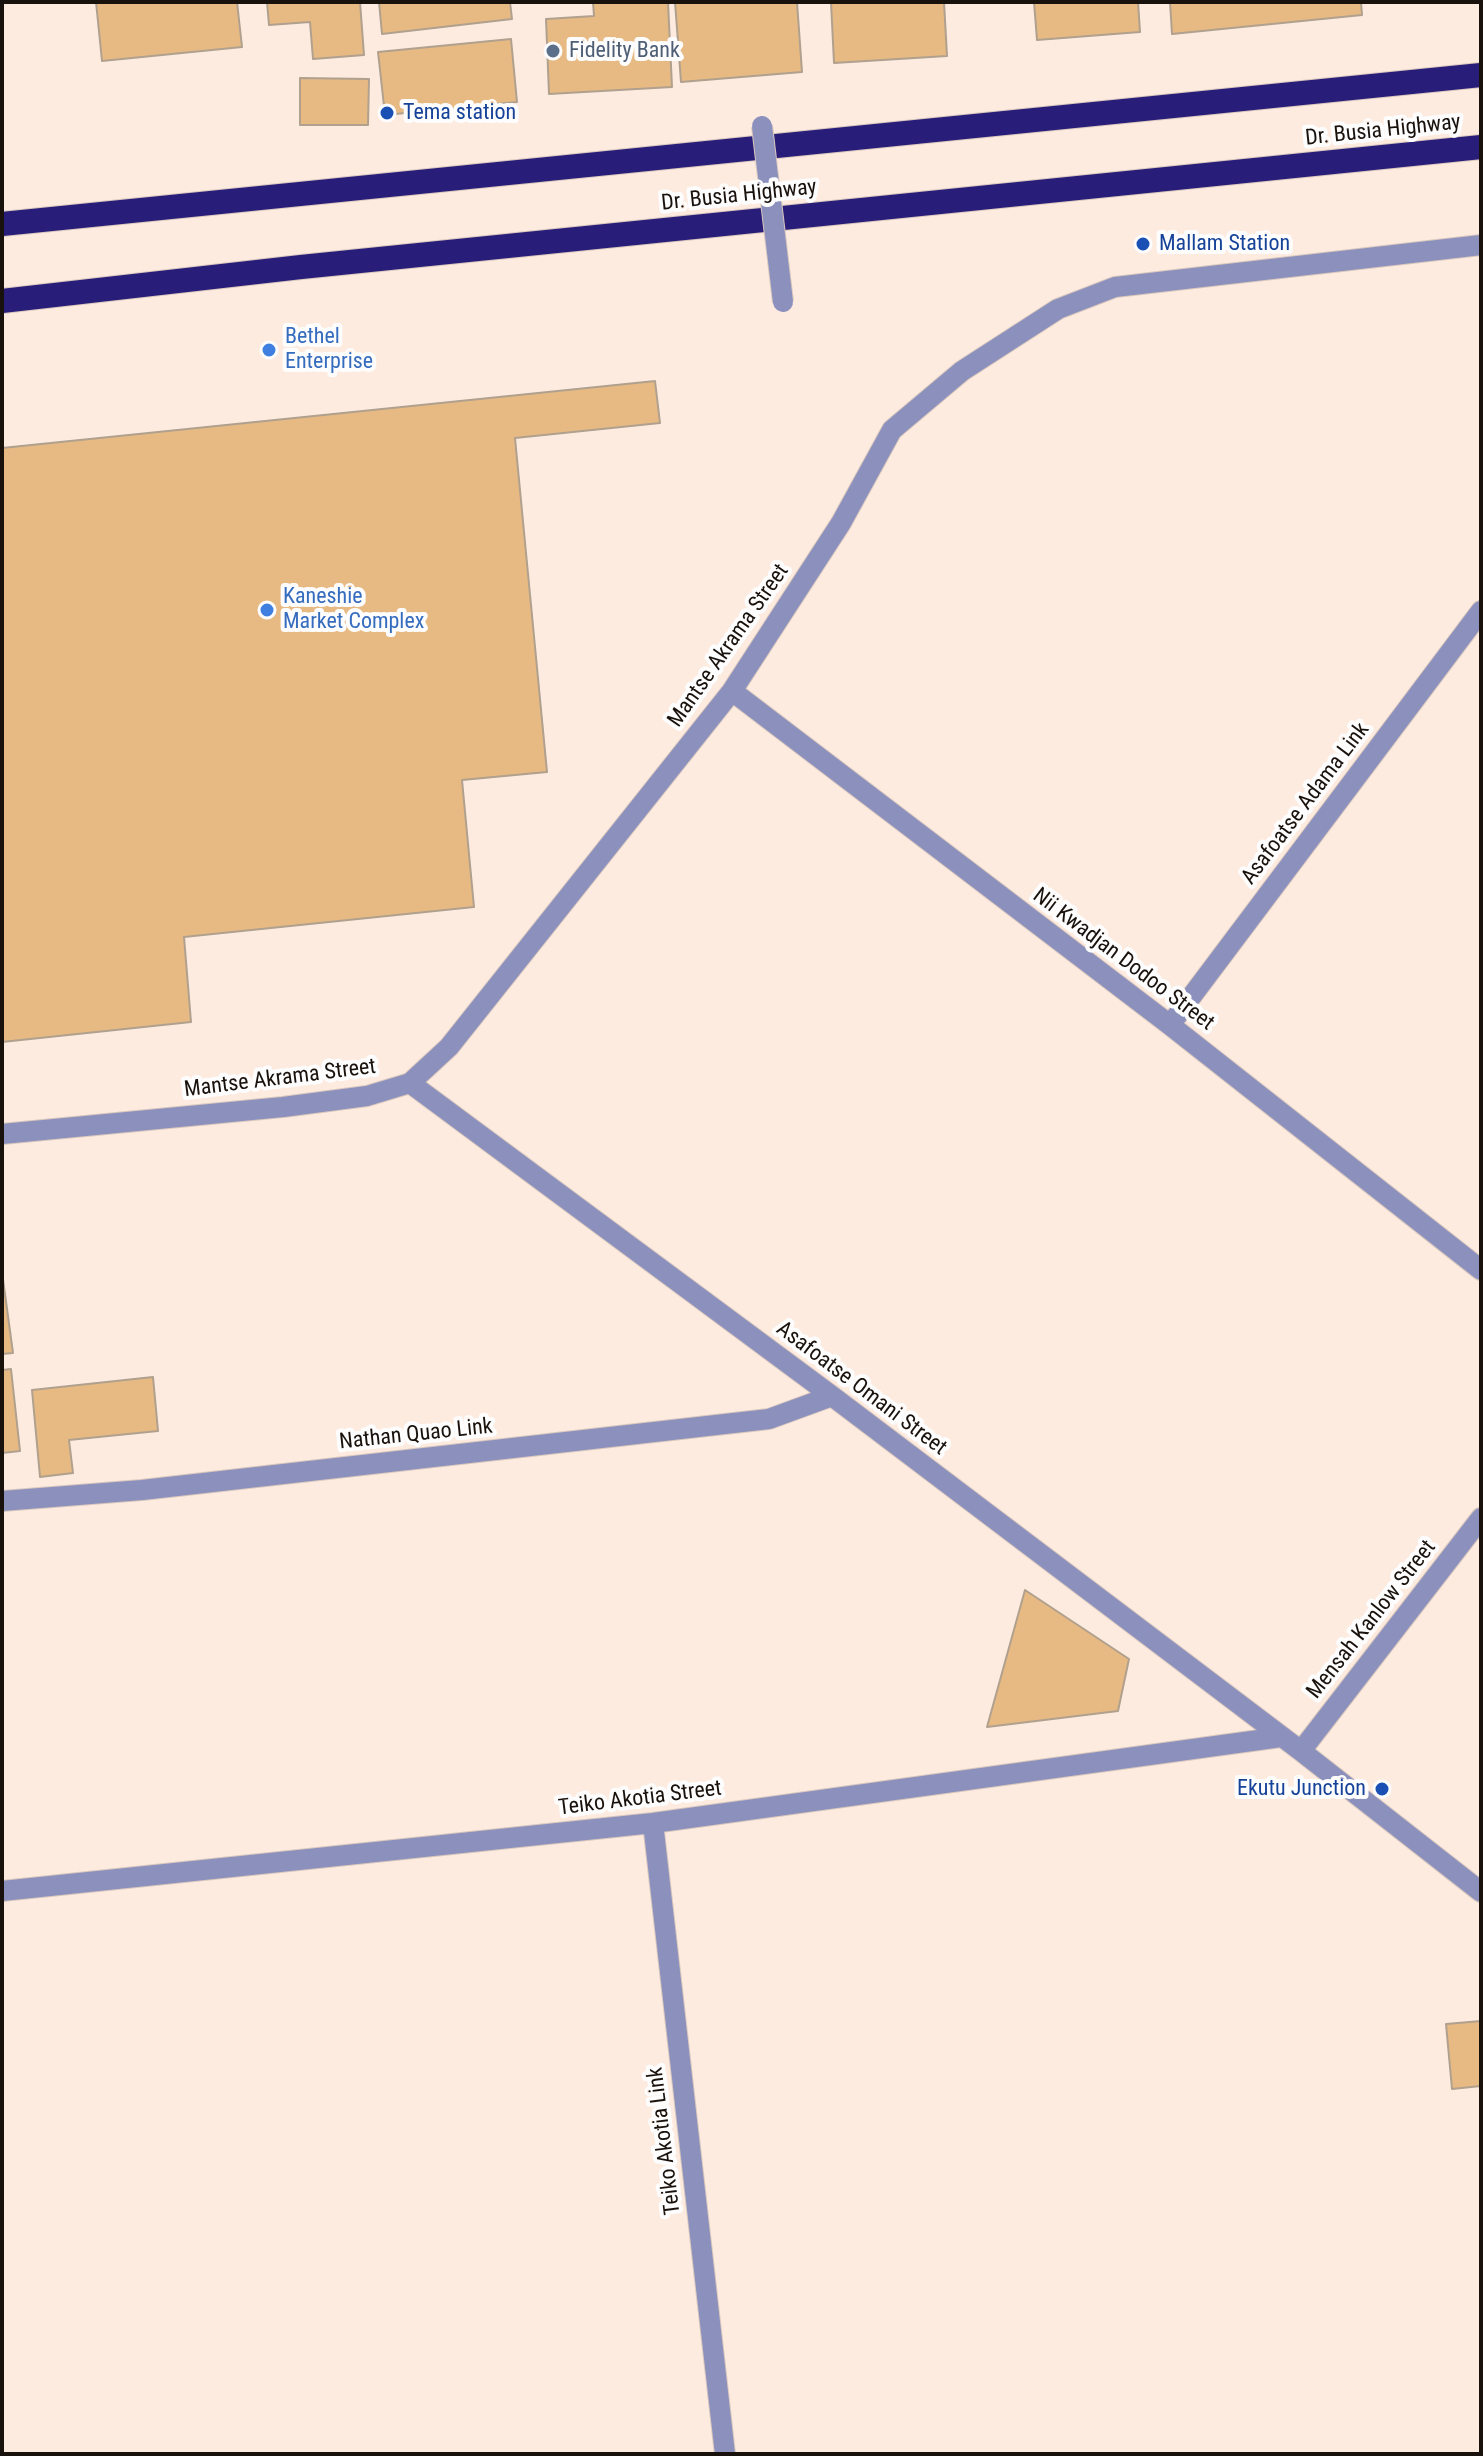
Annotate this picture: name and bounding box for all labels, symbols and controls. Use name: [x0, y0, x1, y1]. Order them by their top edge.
place label: Fidelity Bank: [569, 38, 680, 64]
marker: Fidelity Bank: [544, 42, 562, 60]
place label: Tema station: [403, 100, 516, 126]
marker: Tema station: [378, 104, 396, 122]
street label: Dr. Busia Highway: [1304, 110, 1462, 152]
street label: Dr. Busia Highway: [660, 175, 818, 217]
place label: Mallam Station: [1159, 231, 1290, 257]
marker: Mallam Station: [1134, 235, 1152, 253]
place label: Bethel Enterprise: [285, 324, 373, 376]
marker: Bethel Enterprise: [260, 341, 278, 359]
street label: Mantse Akrama Street: [663, 559, 795, 733]
place label: Kaneshie Market Complex: [283, 584, 424, 636]
marker: Kaneshie Market Complex: [258, 601, 276, 619]
street label: Asafoatse Adama Link: [1236, 718, 1376, 890]
street label: Nii Kwadjan Dodoo Street: [1027, 883, 1219, 1037]
street label: Mantse Akrama Street: [183, 1054, 377, 1104]
street label: Asafoatse Omani Street: [771, 1316, 951, 1462]
street label: Nathan Quao Link: [338, 1414, 494, 1456]
street label: Mensah Kanlow Street: [1302, 1535, 1442, 1705]
street label: Teiko Akotia Street: [557, 1776, 723, 1822]
place label: Ekutu Junction: [1237, 1776, 1366, 1802]
marker: Ekutu Junction: [1373, 1780, 1391, 1798]
street label: Teiko Akotia Link: [643, 2066, 687, 2216]

